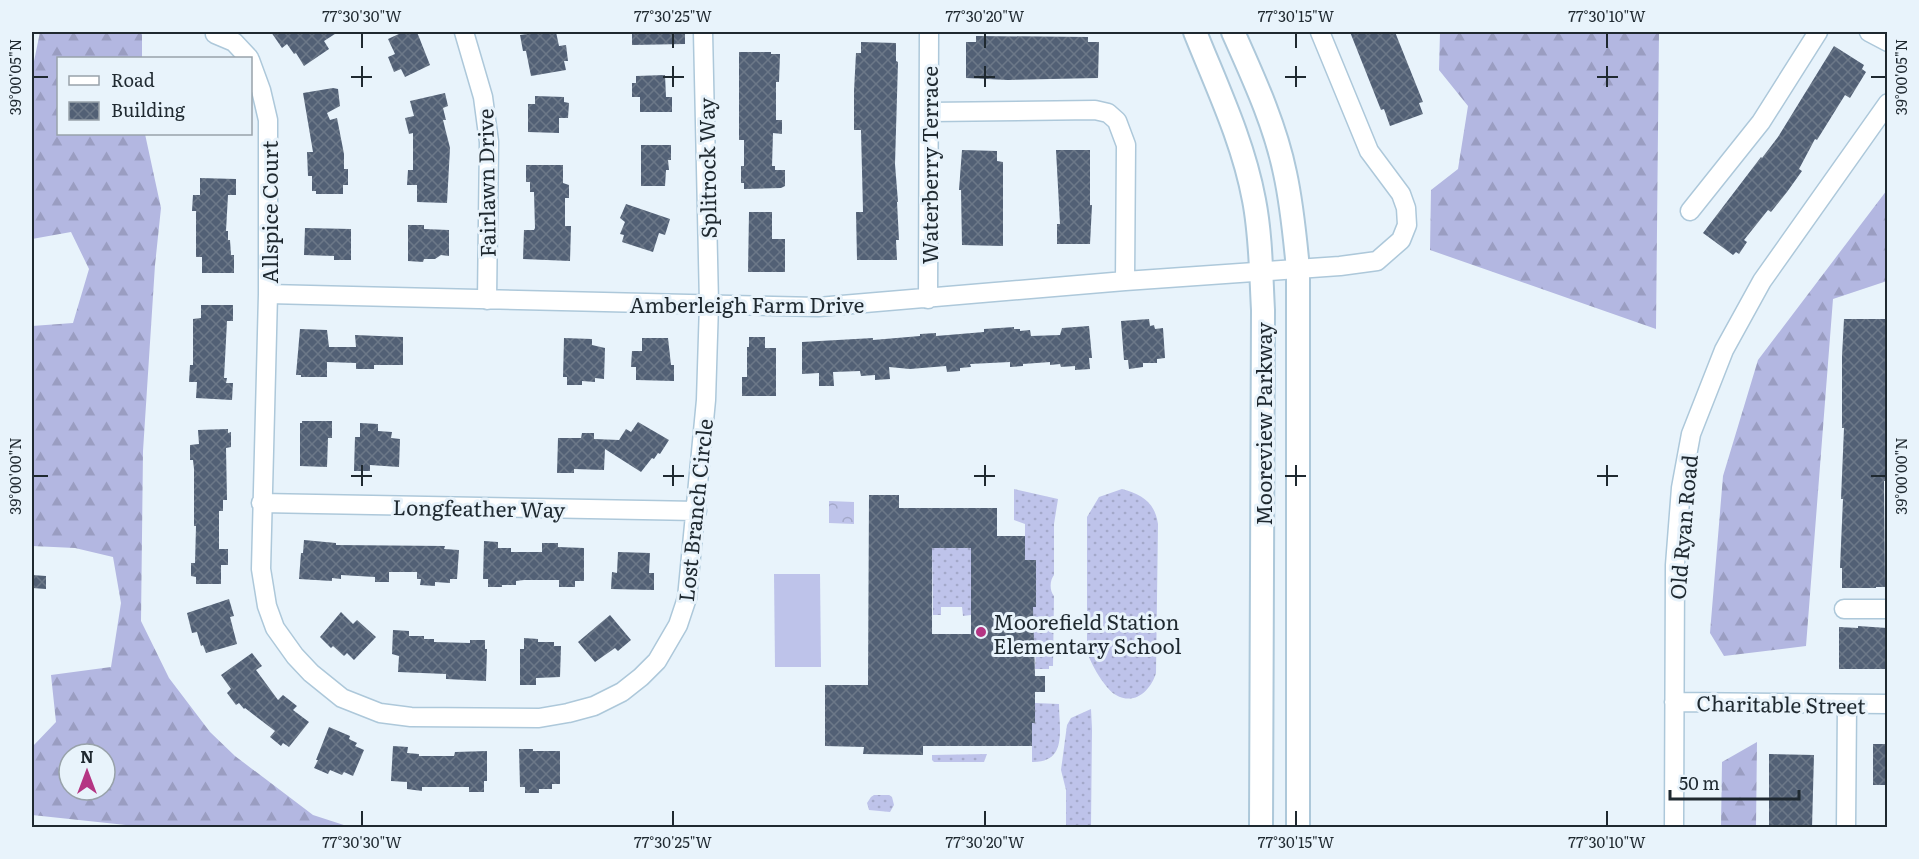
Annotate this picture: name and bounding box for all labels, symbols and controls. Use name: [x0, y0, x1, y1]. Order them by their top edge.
text: 77°30'30"W: [322, 4, 402, 27]
text: 77°30'25"W: [634, 4, 713, 27]
text: 77°30'20"W: [946, 4, 1025, 27]
text: 77°30'15"W: [1258, 4, 1335, 27]
text: 77°30'10"W: [1568, 4, 1646, 27]
text: 39°00'05"N: [3, 39, 26, 115]
text: 39°00'05"N: [1889, 39, 1912, 115]
legend: [57, 57, 252, 135]
text: Road: [111, 66, 155, 93]
street label: Waterberry Terrace: [913, 66, 944, 264]
text: Building: [111, 96, 186, 123]
street label: Splitrock Way: [689, 96, 723, 239]
street label: Fairlawn Drive: [468, 108, 502, 258]
street label: Allspice Court: [253, 140, 284, 284]
street label: Amberleigh Farm Drive: [630, 288, 865, 319]
street label: Mooreview Parkway: [1247, 321, 1278, 526]
street label: Lost Branch Circle: [669, 417, 719, 603]
text: 39°00'00"N: [3, 437, 26, 515]
text: 39°00'00"N: [1889, 437, 1912, 515]
street label: Old Ryan Road: [1660, 453, 1704, 601]
street label: Longfeather Way: [392, 490, 566, 524]
place label: Moorefield Station Elementary School: [993, 605, 1182, 660]
marker: Moorefield Station Elementary School: [974, 625, 988, 639]
street label: Charitable Street: [1696, 686, 1866, 720]
north arrow: [57, 742, 117, 802]
text: N: [80, 744, 94, 768]
scale bar: [1670, 763, 1799, 801]
text: 50 m: [1679, 769, 1720, 796]
text: 77°30'30"W: [322, 830, 402, 853]
text: 77°30'25"W: [634, 830, 713, 853]
text: 77°30'20"W: [946, 830, 1025, 853]
text: 77°30'15"W: [1258, 830, 1335, 853]
text: 77°30'10"W: [1568, 830, 1646, 853]

